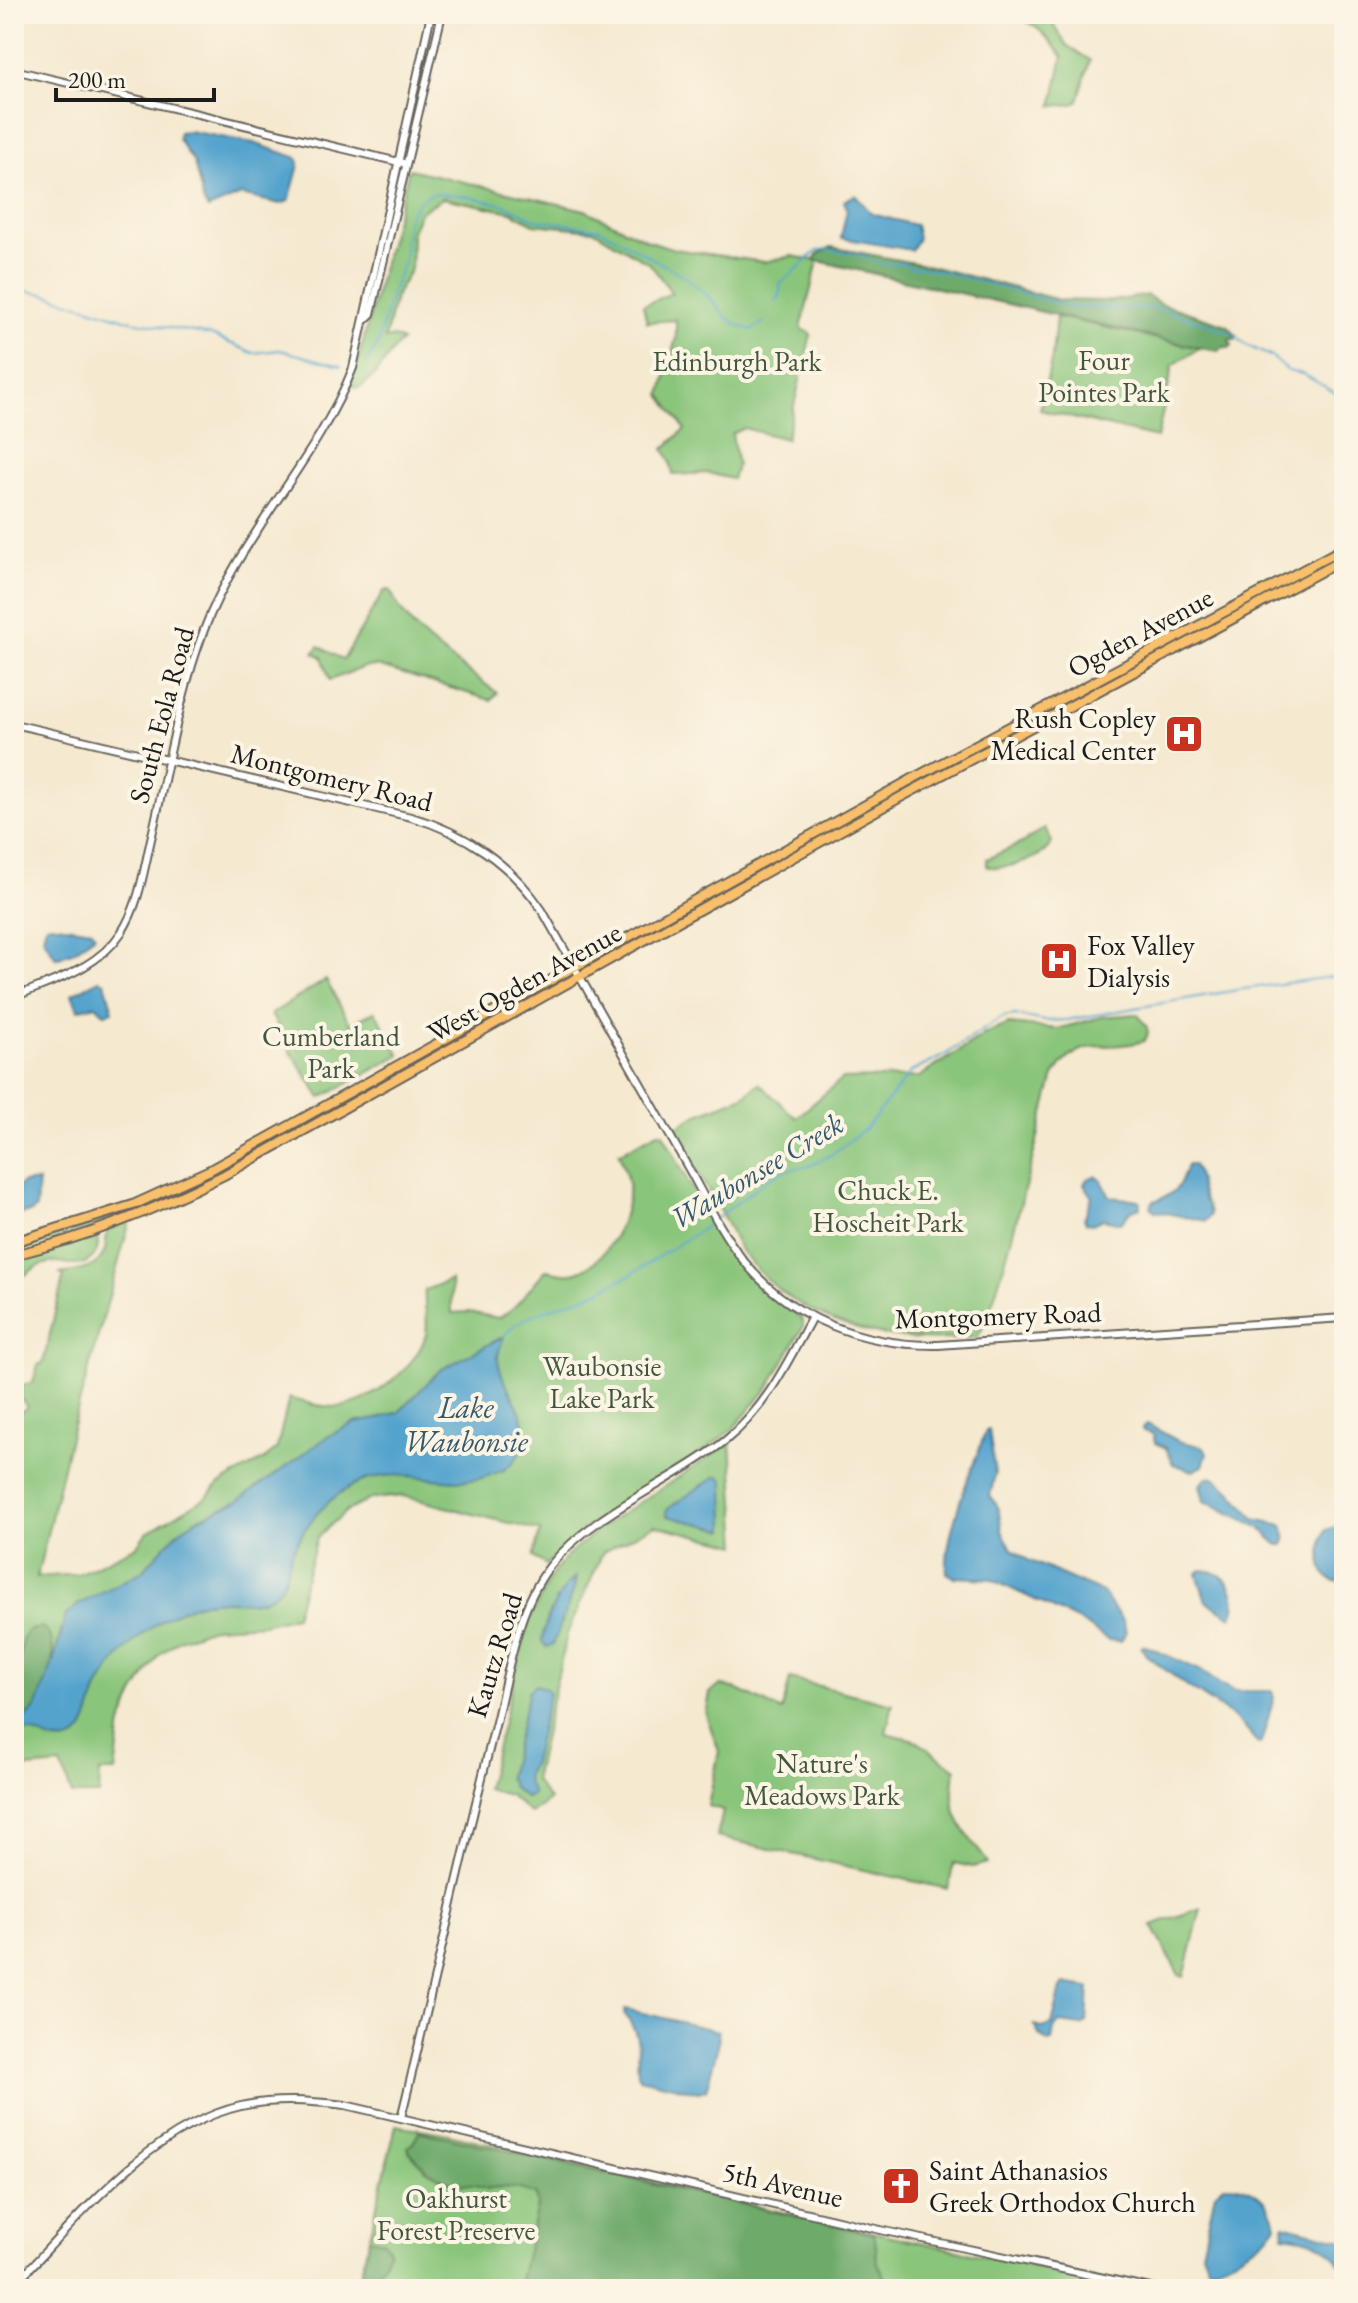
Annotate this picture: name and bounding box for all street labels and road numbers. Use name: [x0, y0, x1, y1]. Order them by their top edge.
street label: Ogden Avenue: [1061, 579, 1219, 685]
street label: South Eola Road: [120, 622, 202, 807]
street label: Montgomery Road: [227, 735, 437, 820]
street label: West Ogden Avenue: [421, 914, 628, 1050]
street label: Montgomery Road: [894, 1293, 1103, 1337]
street label: Kautz Road: [458, 1587, 530, 1722]
street label: 5th Avenue: [719, 2153, 847, 2215]

